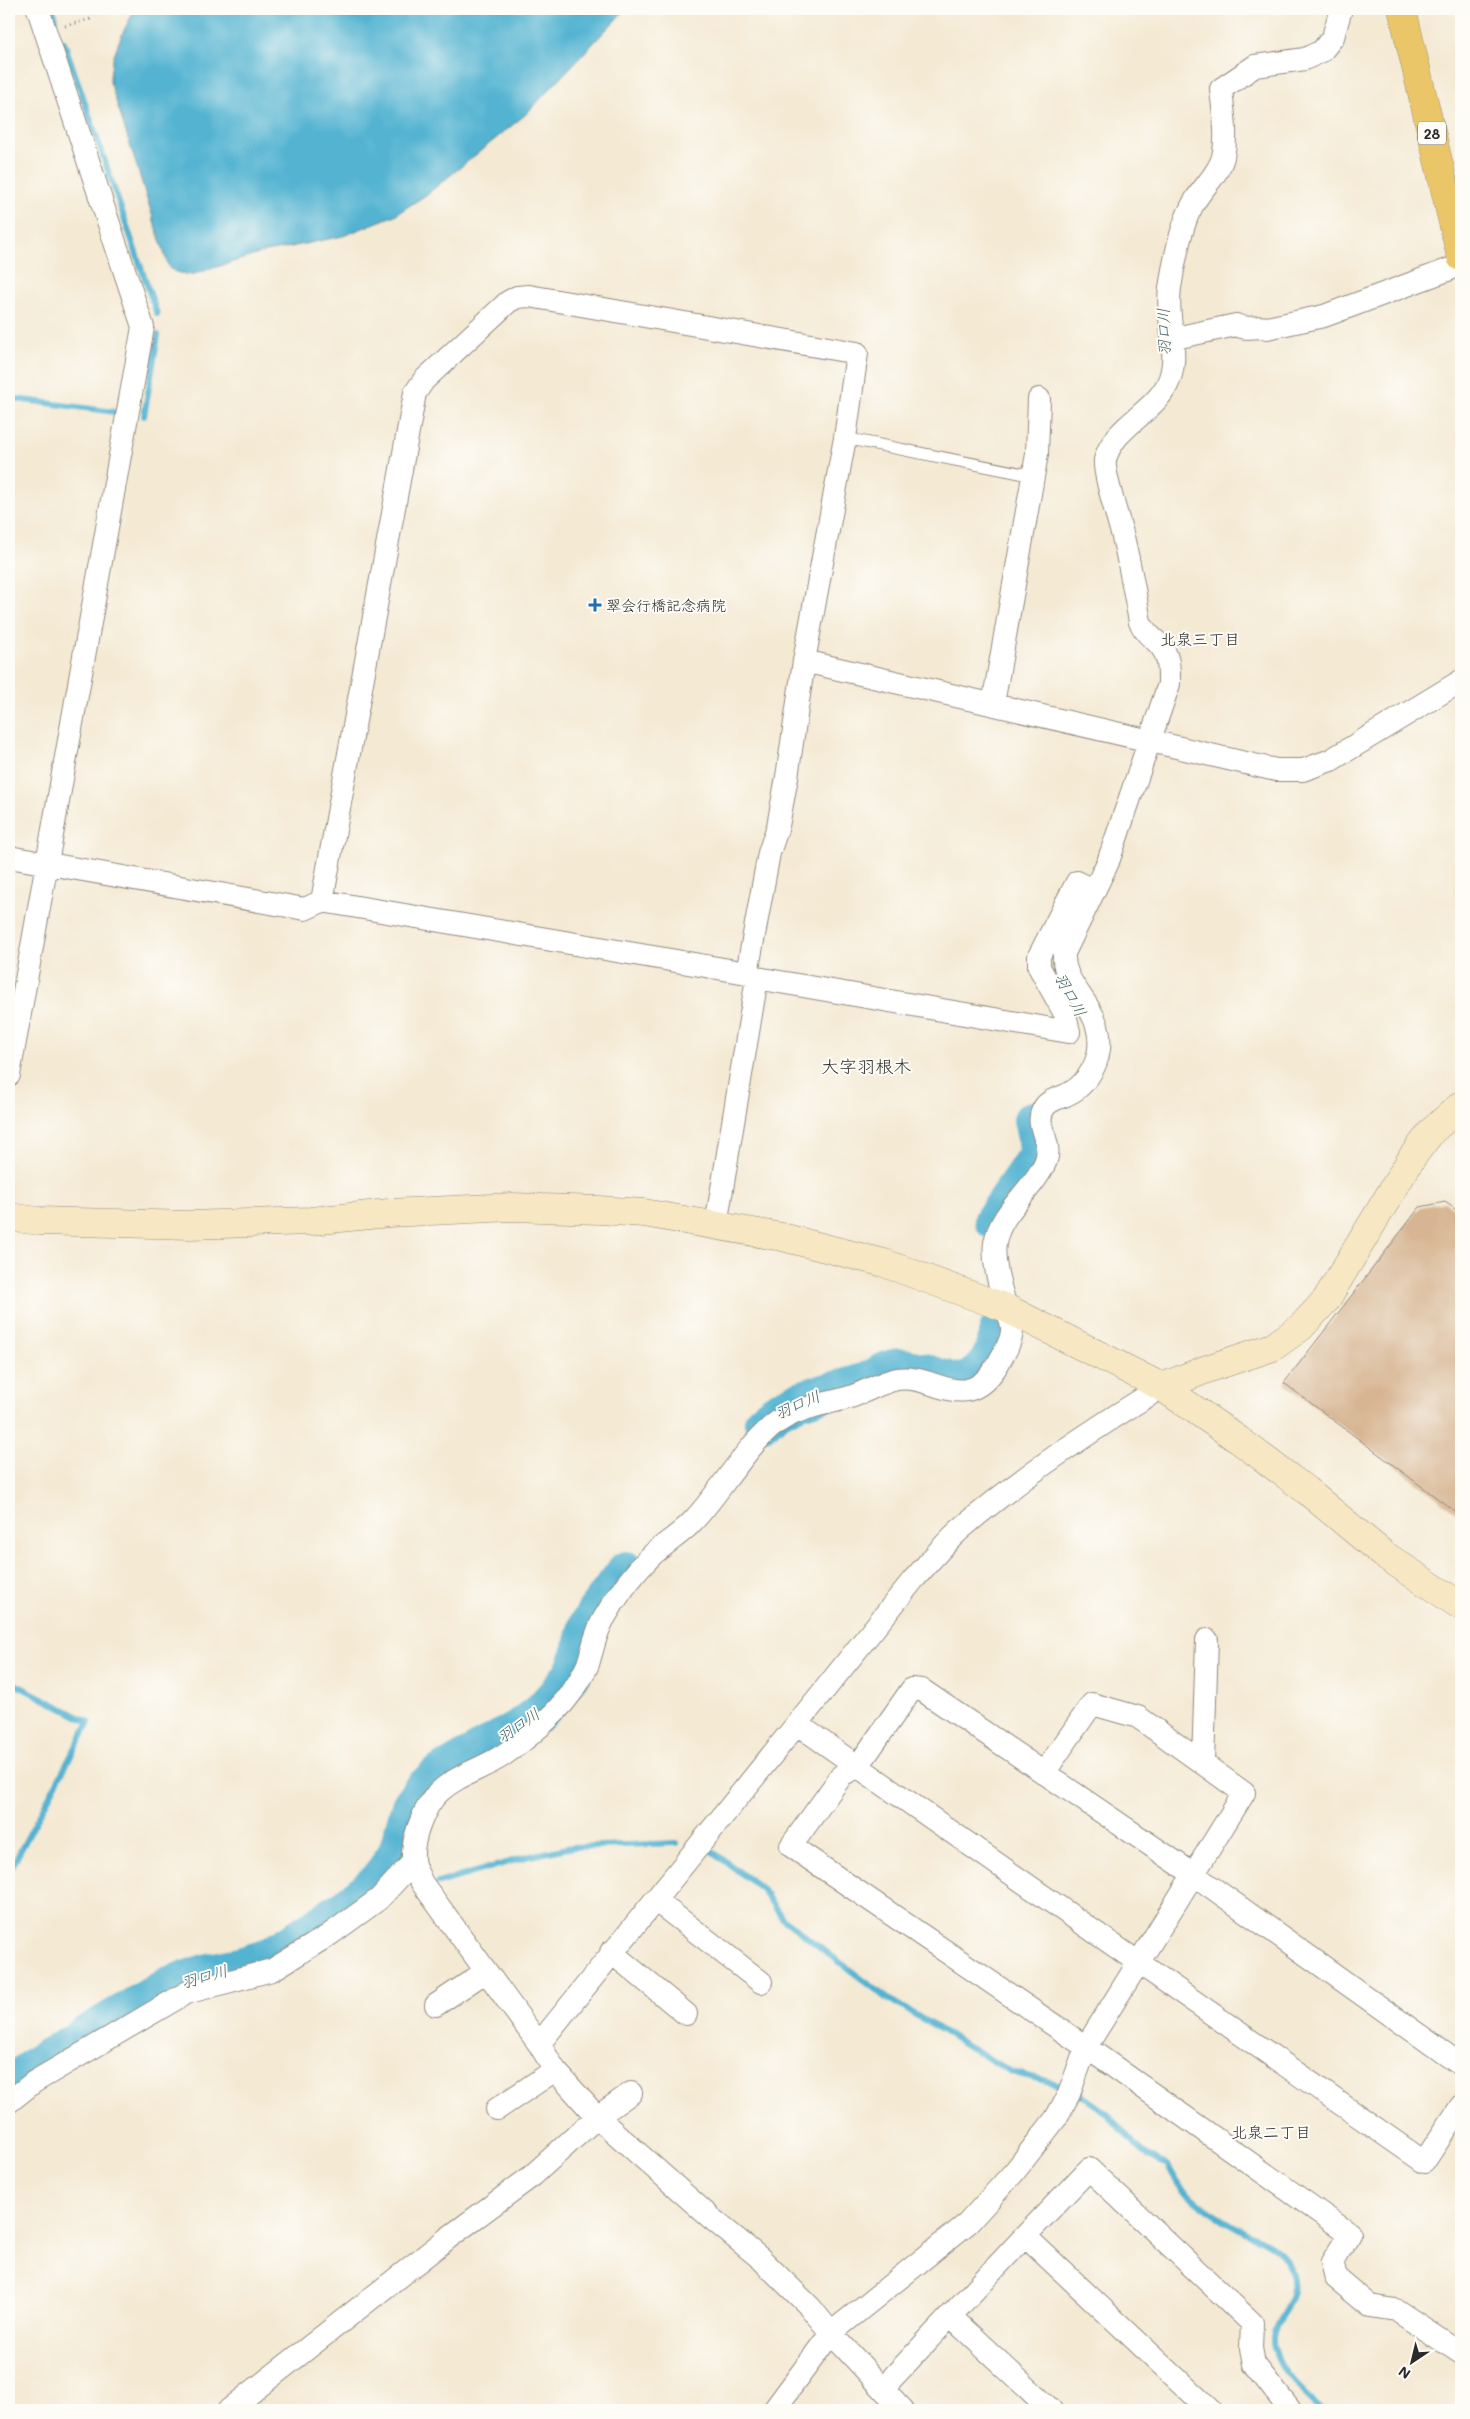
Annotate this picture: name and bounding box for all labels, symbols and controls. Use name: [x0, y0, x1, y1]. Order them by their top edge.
road number: 28: [1418, 122, 1446, 144]
water label: 羽口川: [1152, 308, 1174, 356]
place label: 翠会行橋記念病院: [606, 595, 726, 615]
marker: 翠会行橋記念病院: [588, 598, 602, 612]
district label: 北泉三丁目: [1160, 628, 1240, 649]
water label: 羽口川: [1050, 968, 1092, 1020]
district label: 大字羽根木: [821, 1054, 911, 1078]
water label: 羽口川: [771, 1385, 823, 1423]
water label: 羽口川: [492, 1703, 544, 1747]
water label: 羽口川: [178, 1959, 230, 1993]
district label: 北泉二丁目: [1231, 2121, 1311, 2142]
north arrow: [1388, 2336, 1438, 2386]
text: N: [1394, 2362, 1414, 2384]

